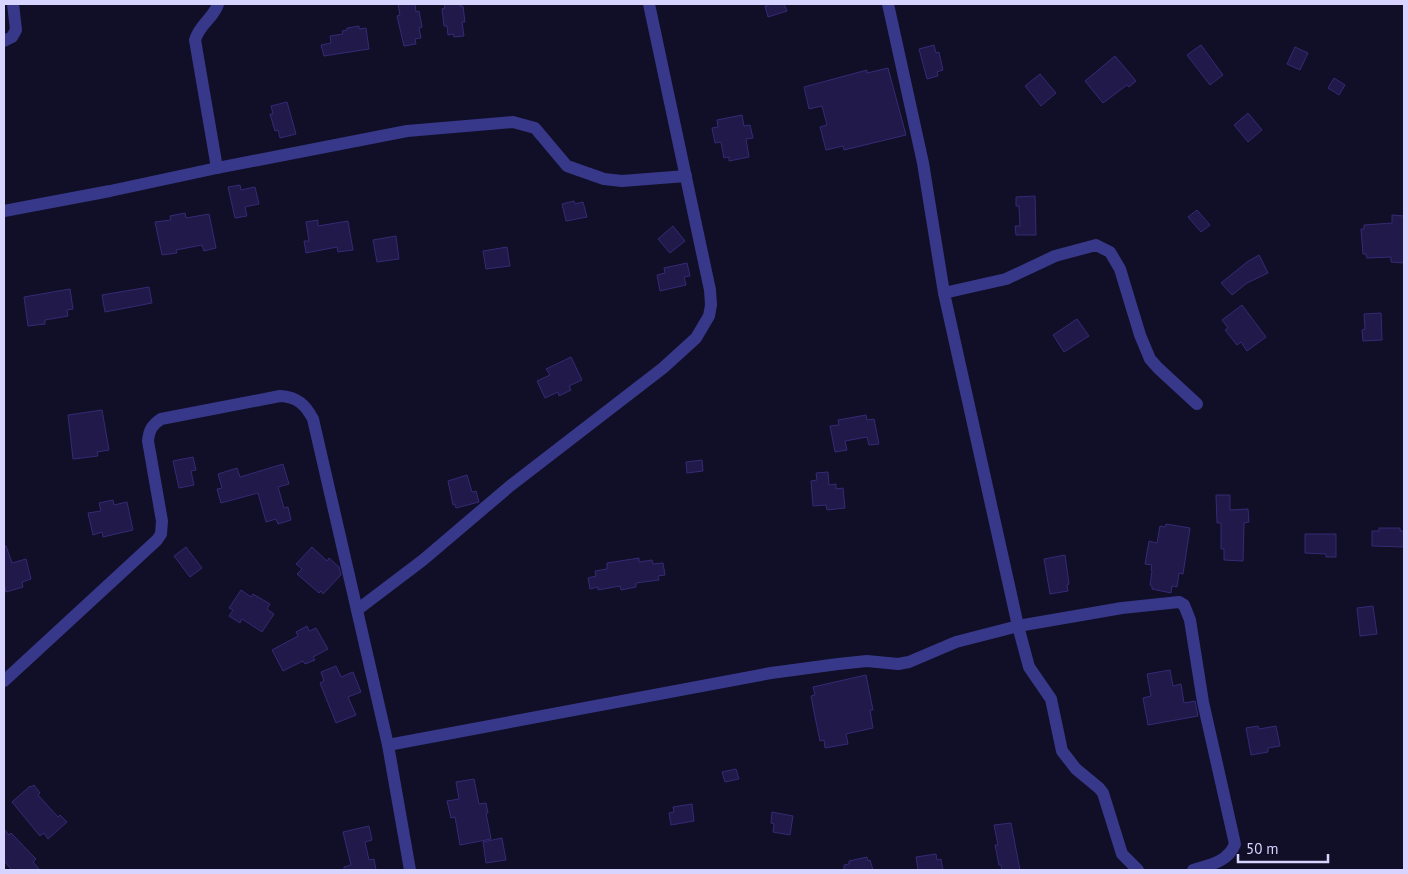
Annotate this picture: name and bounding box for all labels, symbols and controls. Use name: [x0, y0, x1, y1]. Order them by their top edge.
scale bar: [1238, 832, 1328, 864]
text: 50 m: [1246, 839, 1279, 858]

